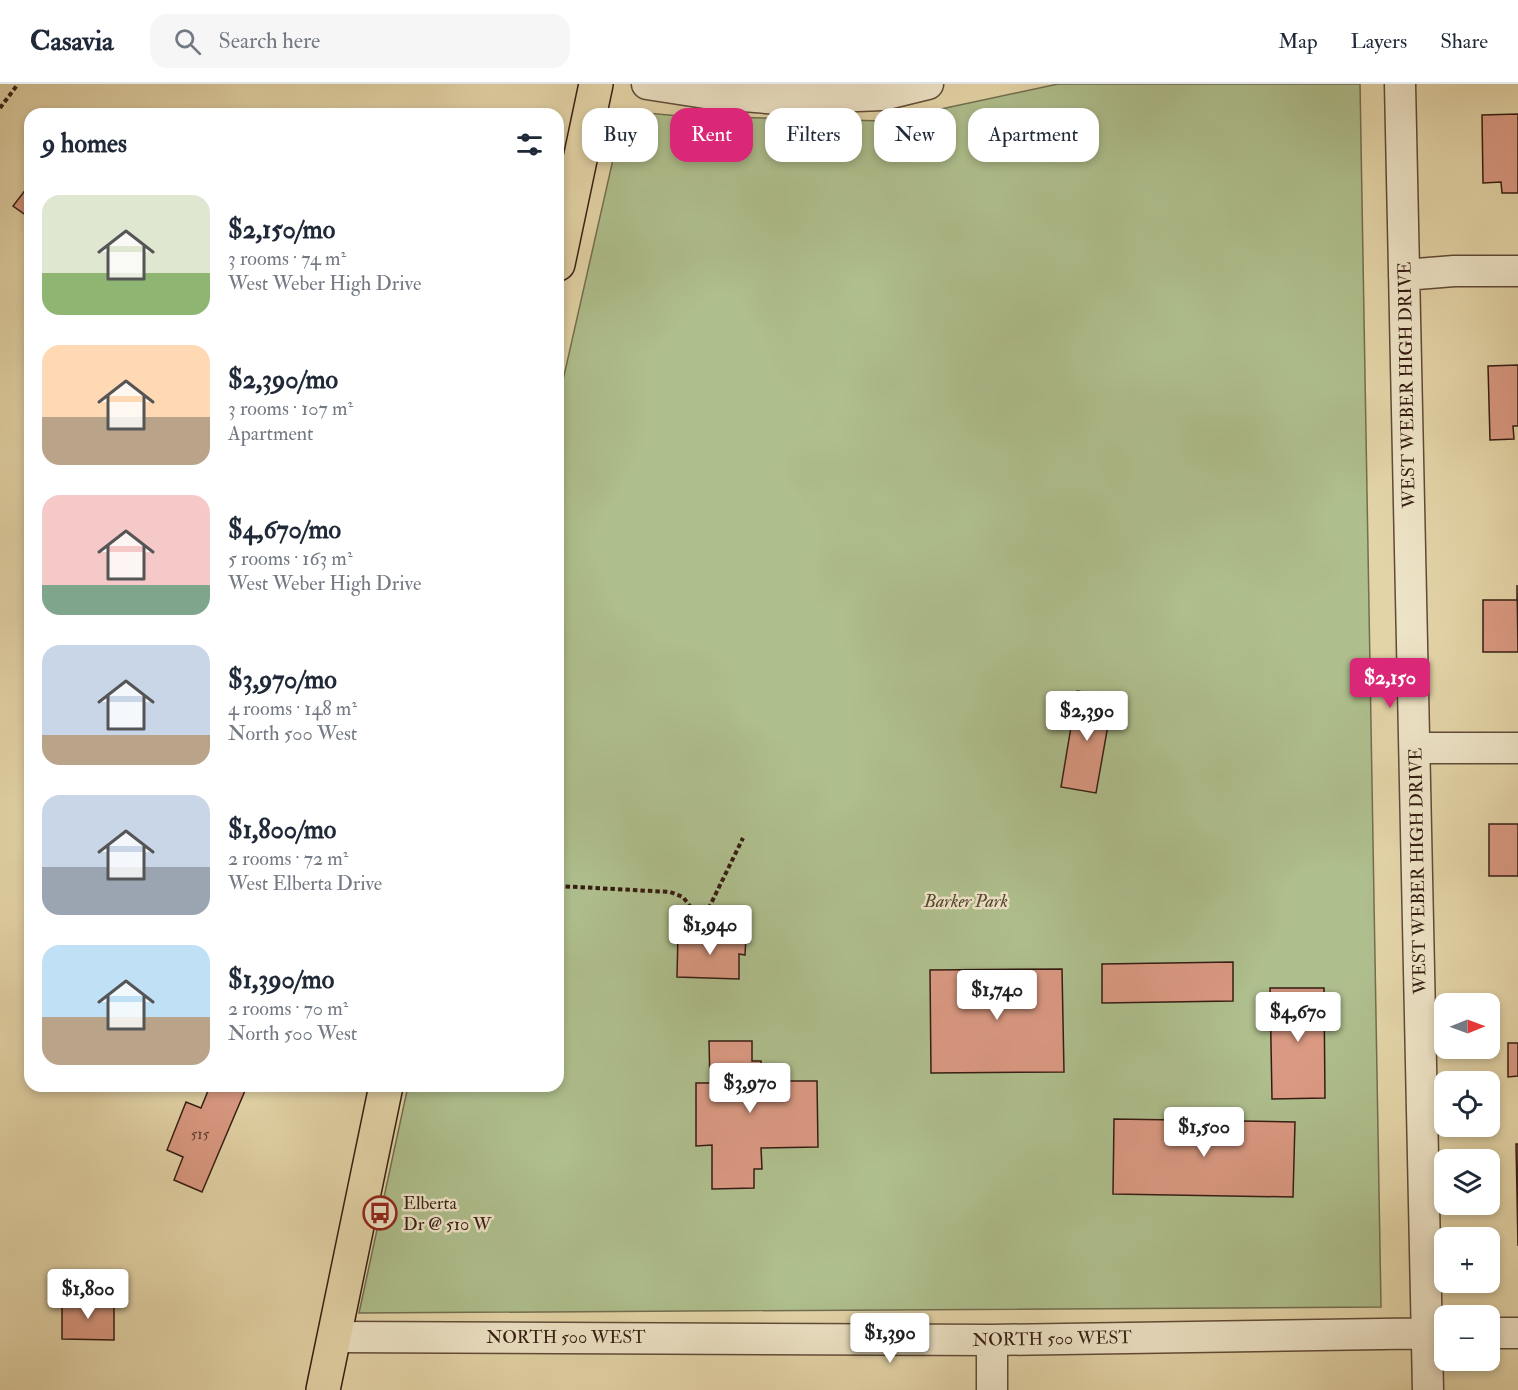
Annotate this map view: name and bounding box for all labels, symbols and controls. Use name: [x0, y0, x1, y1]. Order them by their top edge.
search box: [150, 14, 570, 68]
text: Casavia: [30, 24, 114, 59]
icon: search: [171, 25, 204, 58]
text: Search here: [219, 27, 320, 55]
text: Map: [1278, 28, 1318, 55]
text: Layers: [1351, 28, 1407, 55]
text: Share: [1440, 28, 1488, 55]
chip: Buy: [582, 108, 658, 162]
chip: Rent: [670, 108, 753, 162]
chip: Filters: [765, 108, 862, 162]
chip: New: [874, 108, 956, 162]
chip: Apartment: [968, 108, 1099, 162]
text: 9 homes: [42, 128, 127, 160]
icon: filters: [513, 128, 546, 161]
text: $2,150/mo: [228, 214, 335, 246]
icon: home: [90, 219, 162, 291]
text: 3 rooms · 74 m²: [228, 246, 346, 271]
street label: WEST WEBER HIGH DRIVE: [1393, 261, 1421, 510]
text: West Weber High Drive: [228, 271, 421, 296]
text: $2,390/mo: [228, 364, 338, 396]
icon: home: [90, 369, 162, 441]
text: 3 rooms · 107 m²: [228, 396, 353, 421]
text: Apartment: [228, 421, 313, 446]
text: $4,670/mo: [228, 514, 341, 546]
icon: home: [90, 519, 162, 591]
text: 5 rooms · 163 m²: [228, 546, 353, 571]
text: West Weber High Drive: [228, 571, 421, 596]
pin: $2,150: [1341, 658, 1439, 709]
text: $3,970/mo: [228, 664, 337, 696]
text: $2,150: [1364, 665, 1416, 690]
icon: home: [90, 669, 162, 741]
pin: $2,390: [1038, 691, 1136, 742]
text: 4 rooms · 148 m²: [228, 696, 357, 721]
text: $2,390: [1060, 698, 1114, 723]
text: North 500 West: [228, 721, 357, 746]
street label: WEST WEBER HIGH DRIVE: [1404, 747, 1432, 996]
text: $1,800/mo: [228, 814, 336, 846]
icon: home: [90, 819, 162, 891]
text: 2 rooms · 72 m²: [228, 846, 348, 871]
text: West Elberta Drive: [228, 871, 382, 896]
park label: Barker Park: [923, 890, 1008, 913]
pin: $1,940: [661, 905, 759, 956]
text: $1,940: [683, 912, 737, 937]
text: $1,390/mo: [228, 964, 334, 996]
icon: home: [90, 969, 162, 1041]
pin: $1,740: [948, 970, 1046, 1021]
text: $1,740: [971, 977, 1023, 1002]
pin: $4,670: [1249, 992, 1347, 1043]
north arrow: [1434, 993, 1500, 1059]
map controls: [1434, 993, 1500, 1371]
text: 2 rooms · 70 m²: [228, 996, 348, 1021]
text: $4,670: [1270, 999, 1326, 1024]
text: North 500 West: [228, 1021, 357, 1046]
pin: $3,970: [701, 1063, 799, 1114]
text: $3,970: [723, 1070, 777, 1095]
button: locate: [1434, 1071, 1500, 1137]
pin: $1,500: [1155, 1107, 1253, 1158]
text: $1,500: [1178, 1114, 1230, 1139]
house number: 515: [191, 1125, 210, 1144]
button: layers: [1434, 1149, 1500, 1215]
place label: Elberta Dr @ 510 W: [403, 1192, 492, 1236]
bus stop icon: Elberta Dr @ 510 W: [362, 1195, 398, 1231]
button: +: [1434, 1227, 1500, 1293]
pin: $1,800: [39, 1269, 137, 1320]
text: $1,800: [61, 1276, 115, 1301]
button: −: [1434, 1305, 1500, 1371]
pin: $1,390: [841, 1313, 939, 1364]
text: $1,390: [864, 1320, 916, 1345]
street label: NORTH 500 WEST: [486, 1326, 646, 1349]
street label: NORTH 500 WEST: [972, 1326, 1133, 1352]

